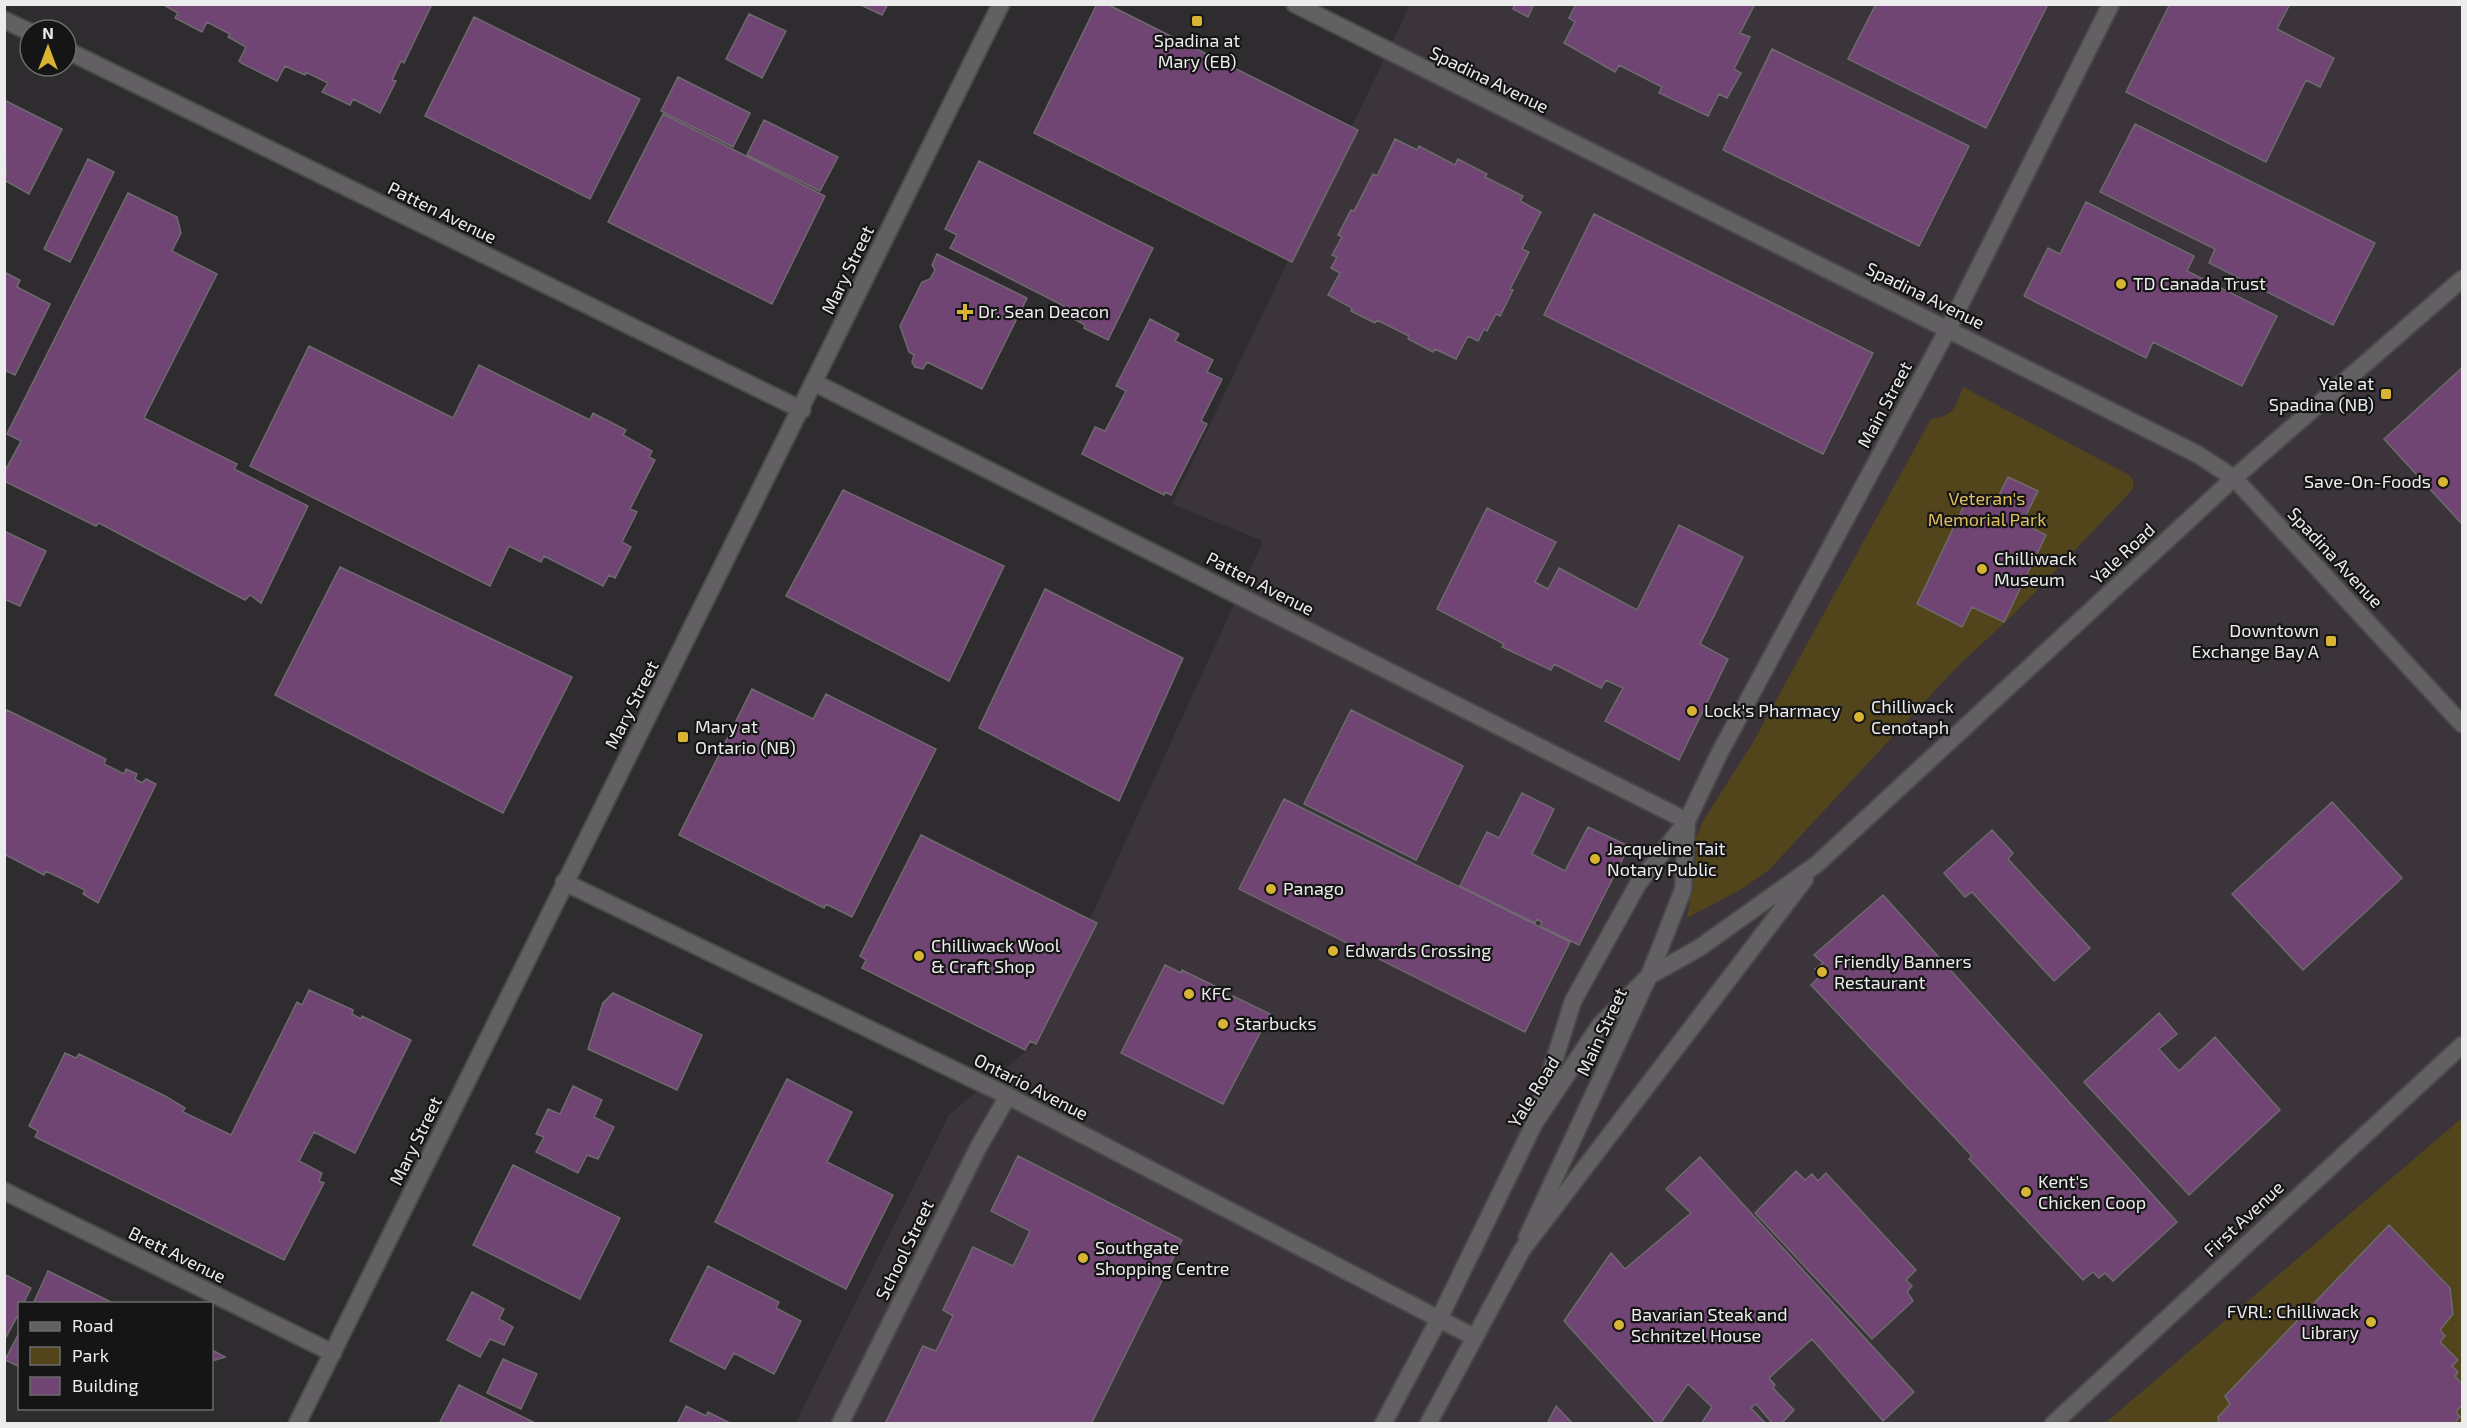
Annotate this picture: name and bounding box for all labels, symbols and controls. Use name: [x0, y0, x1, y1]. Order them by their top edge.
marker: Spadina at Mary (EB): [1190, 14, 1204, 28]
north arrow: [18, 18, 78, 78]
text: N: [42, 23, 54, 42]
place label: Spadina at Mary (EB): [1154, 29, 1240, 72]
street label: Spadina Avenue: [1426, 41, 1552, 117]
street label: Patten Avenue: [385, 176, 500, 248]
street label: Mary Street: [816, 221, 878, 318]
street label: Spadina Avenue: [1862, 257, 1988, 333]
place label: TD Canada Trust: [2133, 272, 2266, 294]
marker: TD Canada Trust: [2114, 277, 2128, 291]
place label: Dr. Sean Deacon: [978, 300, 1109, 322]
marker: Dr. Sean Deacon: [956, 303, 974, 321]
street label: Main Street: [1852, 357, 1916, 451]
place label: Yale at Spadina (NB): [2269, 372, 2374, 415]
marker: Yale at Spadina (NB): [2379, 387, 2393, 401]
place label: Save-On-Foods: [2304, 470, 2431, 492]
marker: Save-On-Foods: [2436, 475, 2450, 489]
park label: Veteran's Memorial Park: [1928, 487, 2046, 530]
street label: Spadina Avenue: [2284, 502, 2388, 612]
street label: Yale Road: [2086, 518, 2159, 588]
street label: Patten Avenue: [1203, 546, 1318, 620]
place label: Chilliwack Museum: [1994, 547, 2077, 590]
marker: Chilliwack Museum: [1975, 562, 1989, 576]
place label: Downtown Exchange Bay A: [2191, 619, 2320, 662]
marker: Downtown Exchange Bay A: [2324, 634, 2338, 648]
street label: Mary Street: [600, 657, 663, 752]
place label: Chilliwack Cenotaph: [1871, 695, 1954, 738]
place label: Lock's Pharmacy: [1704, 699, 1841, 721]
marker: Lock's Pharmacy: [1685, 704, 1699, 718]
marker: Chilliwack Cenotaph: [1852, 710, 1866, 724]
place label: Mary at Ontario (NB): [695, 715, 796, 758]
marker: Mary at Ontario (NB): [676, 730, 690, 744]
place label: Jacqueline Tait Notary Public: [1607, 837, 1726, 880]
marker: Jacqueline Tait Notary Public: [1588, 852, 1602, 866]
place label: Panago: [1283, 877, 1344, 899]
marker: Panago: [1264, 882, 1278, 896]
place label: Chilliwack Wool & Craft Shop: [931, 934, 1061, 977]
place label: Edwards Crossing: [1345, 939, 1491, 961]
marker: Edwards Crossing: [1326, 944, 1340, 958]
marker: Chilliwack Wool & Craft Shop: [912, 949, 926, 963]
place label: Friendly Banners Restaurant: [1834, 950, 1972, 993]
marker: Friendly Banners Restaurant: [1815, 965, 1829, 979]
place label: KFC: [1201, 982, 1231, 1004]
street label: Main Street: [1571, 984, 1631, 1079]
marker: KFC: [1182, 987, 1196, 1001]
place label: Starbucks: [1235, 1012, 1317, 1034]
marker: Starbucks: [1216, 1017, 1230, 1031]
street label: Ontario Avenue: [971, 1048, 1092, 1124]
street label: Yale Road: [1503, 1052, 1564, 1131]
street label: Mary Street: [384, 1092, 446, 1189]
place label: Kent's Chicken Coop: [2038, 1170, 2146, 1213]
street label: First Avenue: [2199, 1176, 2288, 1261]
marker: Kent's Chicken Coop: [2019, 1185, 2033, 1199]
street label: School Street: [870, 1196, 938, 1303]
street label: Brett Avenue: [125, 1221, 230, 1287]
place label: Southgate Shopping Centre: [1095, 1236, 1230, 1279]
marker: Southgate Shopping Centre: [1076, 1251, 1090, 1265]
place label: FVRL: Chilliwack Library: [2227, 1300, 2359, 1343]
legend: [18, 1302, 213, 1410]
place label: Bavarian Steak and Schnitzel House: [1631, 1303, 1787, 1346]
text: Road: [72, 1314, 113, 1336]
marker: FVRL: Chilliwack Library: [2364, 1315, 2378, 1329]
marker: Bavarian Steak and Schnitzel House: [1612, 1318, 1626, 1332]
text: Park: [72, 1344, 109, 1366]
text: Building: [72, 1374, 139, 1396]

